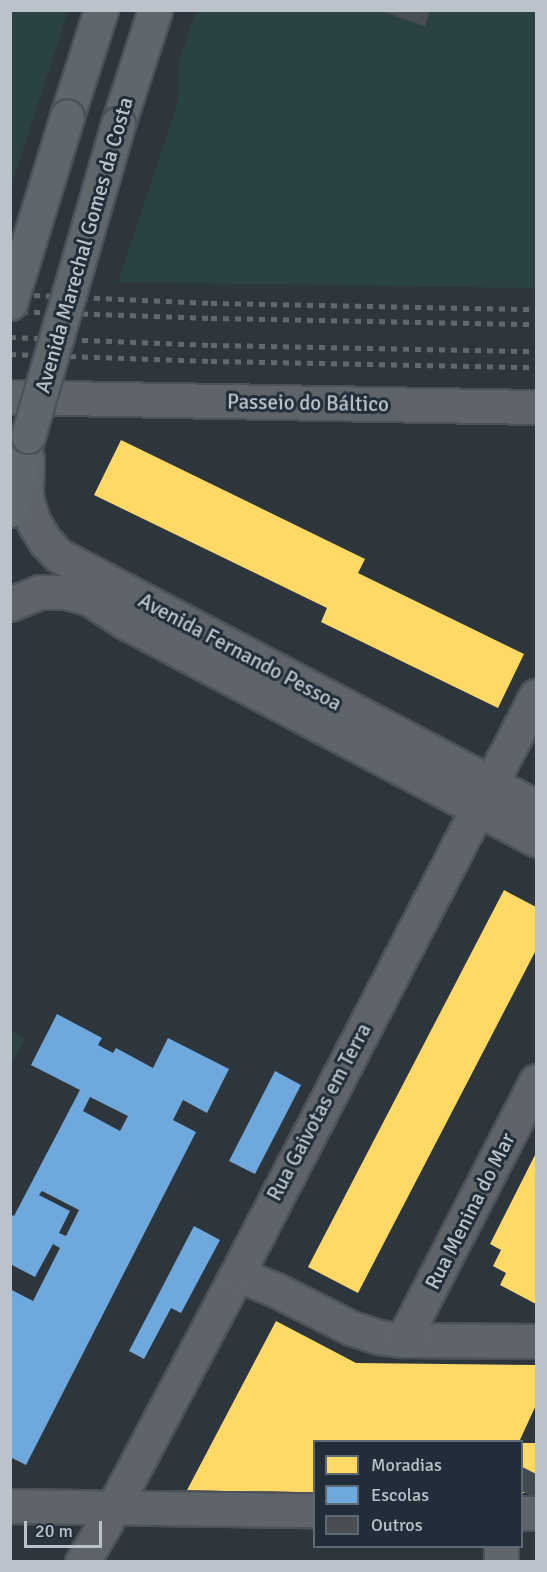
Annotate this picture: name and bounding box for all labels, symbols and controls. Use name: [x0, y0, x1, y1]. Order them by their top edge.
street label: Avenida Marechal Gomes da Costa: [30, 94, 138, 396]
street label: Passeio do Báltico: [227, 389, 389, 417]
street label: Avenida Fernando Pessoa: [134, 588, 346, 716]
street label: Rua Gaivotas em Terra: [262, 1019, 376, 1205]
street label: Rua Menina do Mar: [420, 1129, 520, 1293]
legend: [313, 1440, 523, 1548]
text: Moradias: [371, 1454, 442, 1476]
text: Escolas: [371, 1484, 429, 1506]
scale bar: [27, 1509, 105, 1547]
text: Outros: [371, 1514, 423, 1536]
text: 20 m: [35, 1520, 73, 1542]

